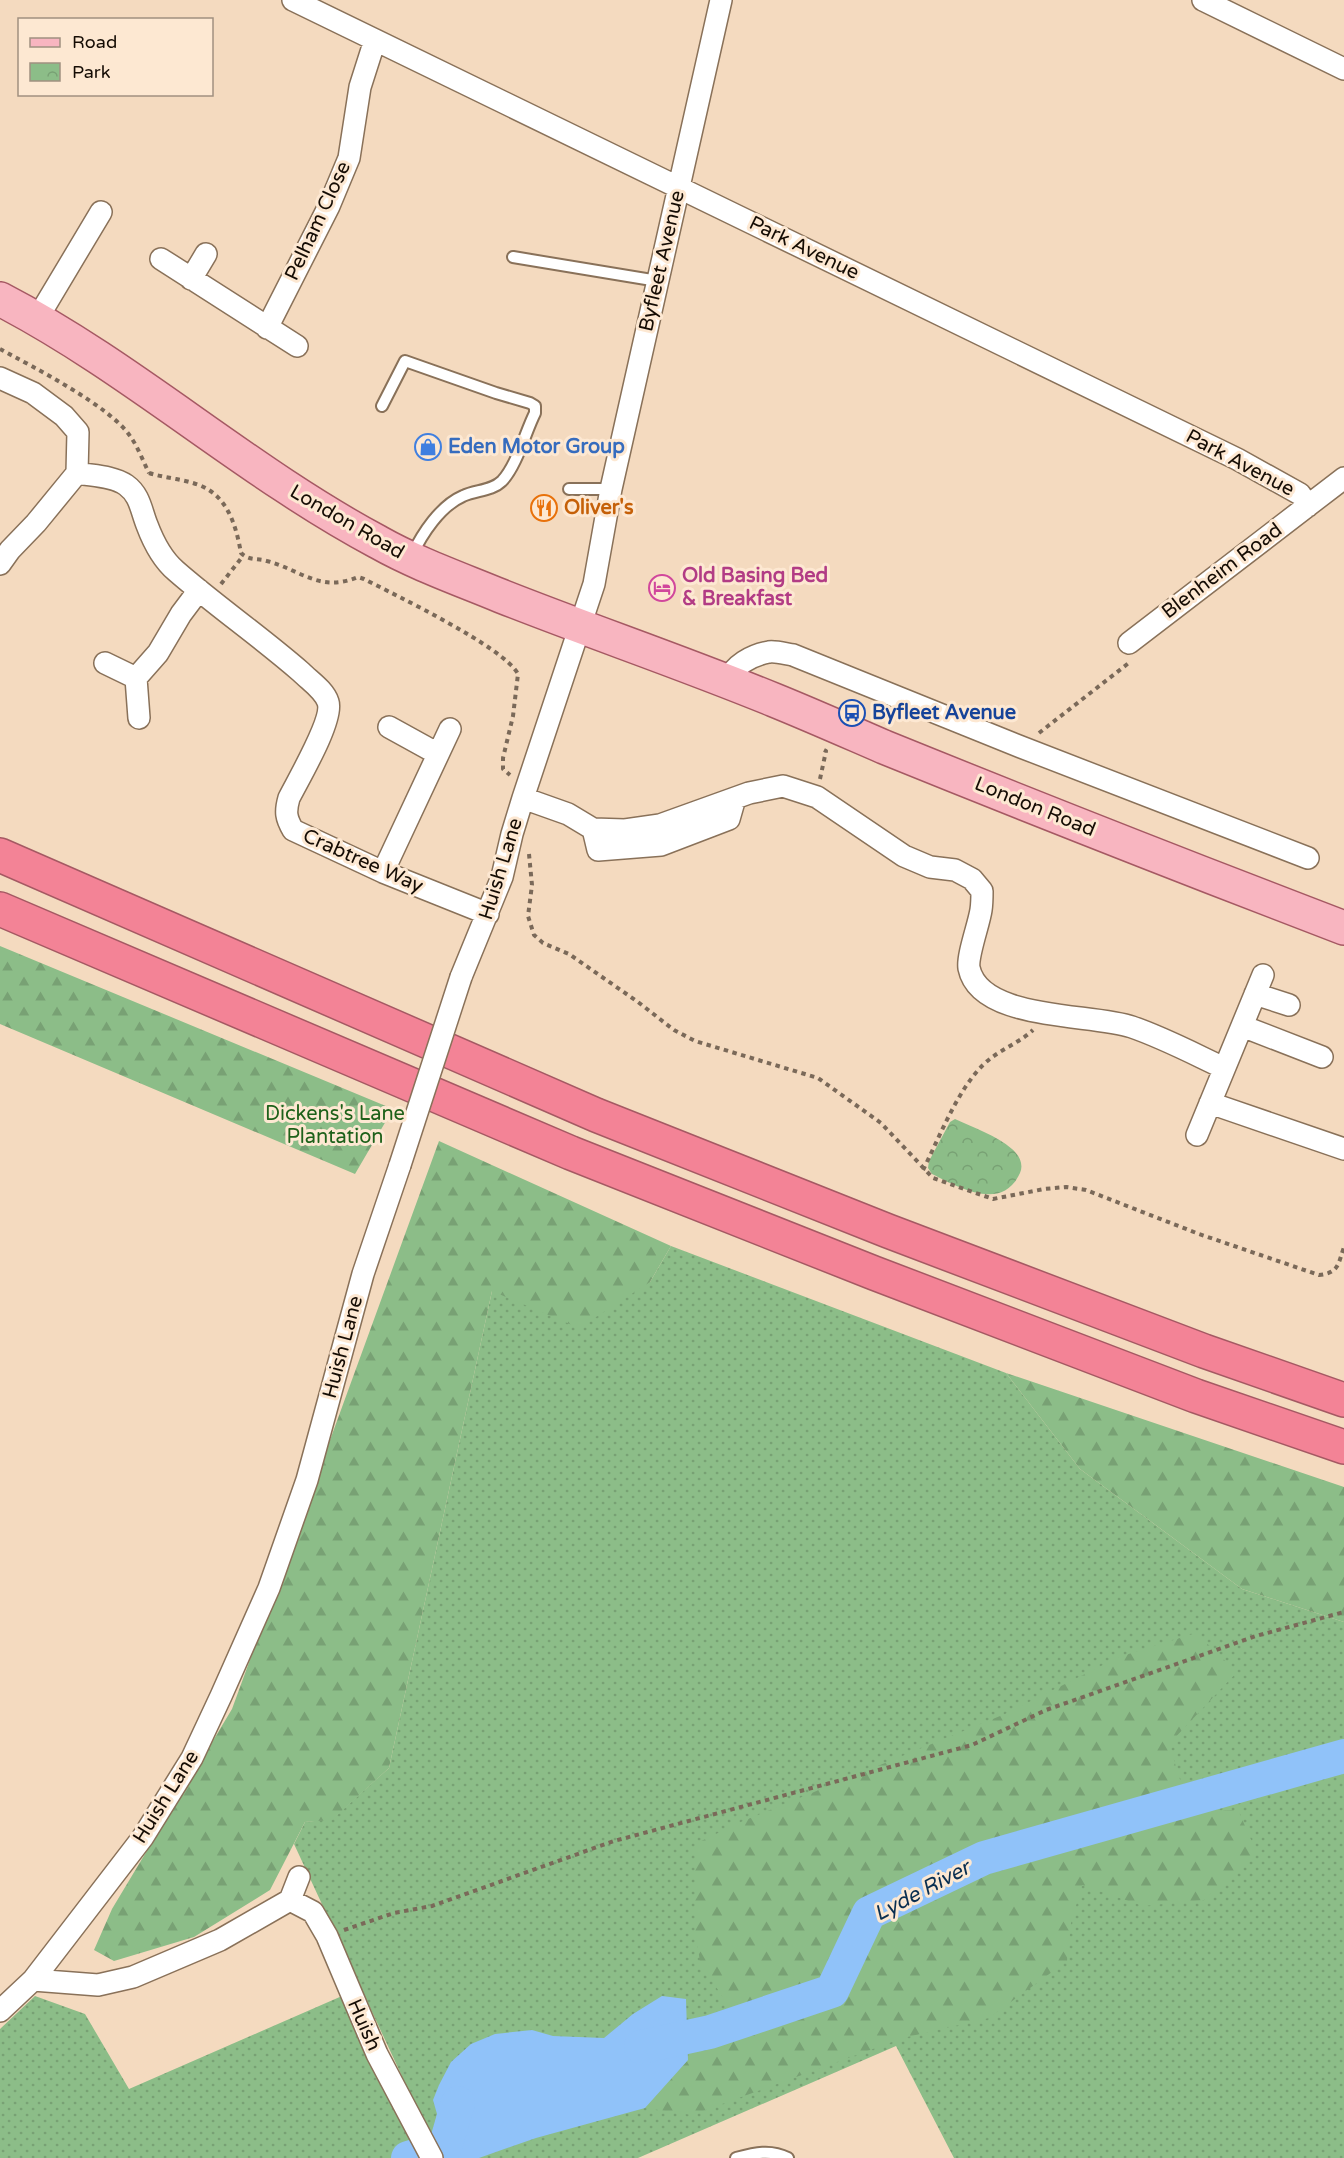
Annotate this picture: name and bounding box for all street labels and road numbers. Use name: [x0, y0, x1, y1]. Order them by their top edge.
street label: Pelham Close: [280, 158, 356, 284]
street label: Byfleet Avenue: [634, 188, 690, 334]
street label: Park Avenue: [745, 211, 863, 285]
street label: Park Avenue: [1182, 424, 1298, 502]
street label: London Road: [285, 480, 409, 564]
street label: Blenheim Road: [1157, 518, 1287, 624]
street label: London Road: [971, 772, 1099, 842]
street label: Huish Lane: [474, 815, 528, 923]
street label: Crabtree Way: [299, 824, 427, 898]
street label: Huish Lane: [318, 1293, 368, 1401]
street label: Huish Lane: [128, 1746, 204, 1848]
street label: Huish: [342, 1996, 386, 2054]

